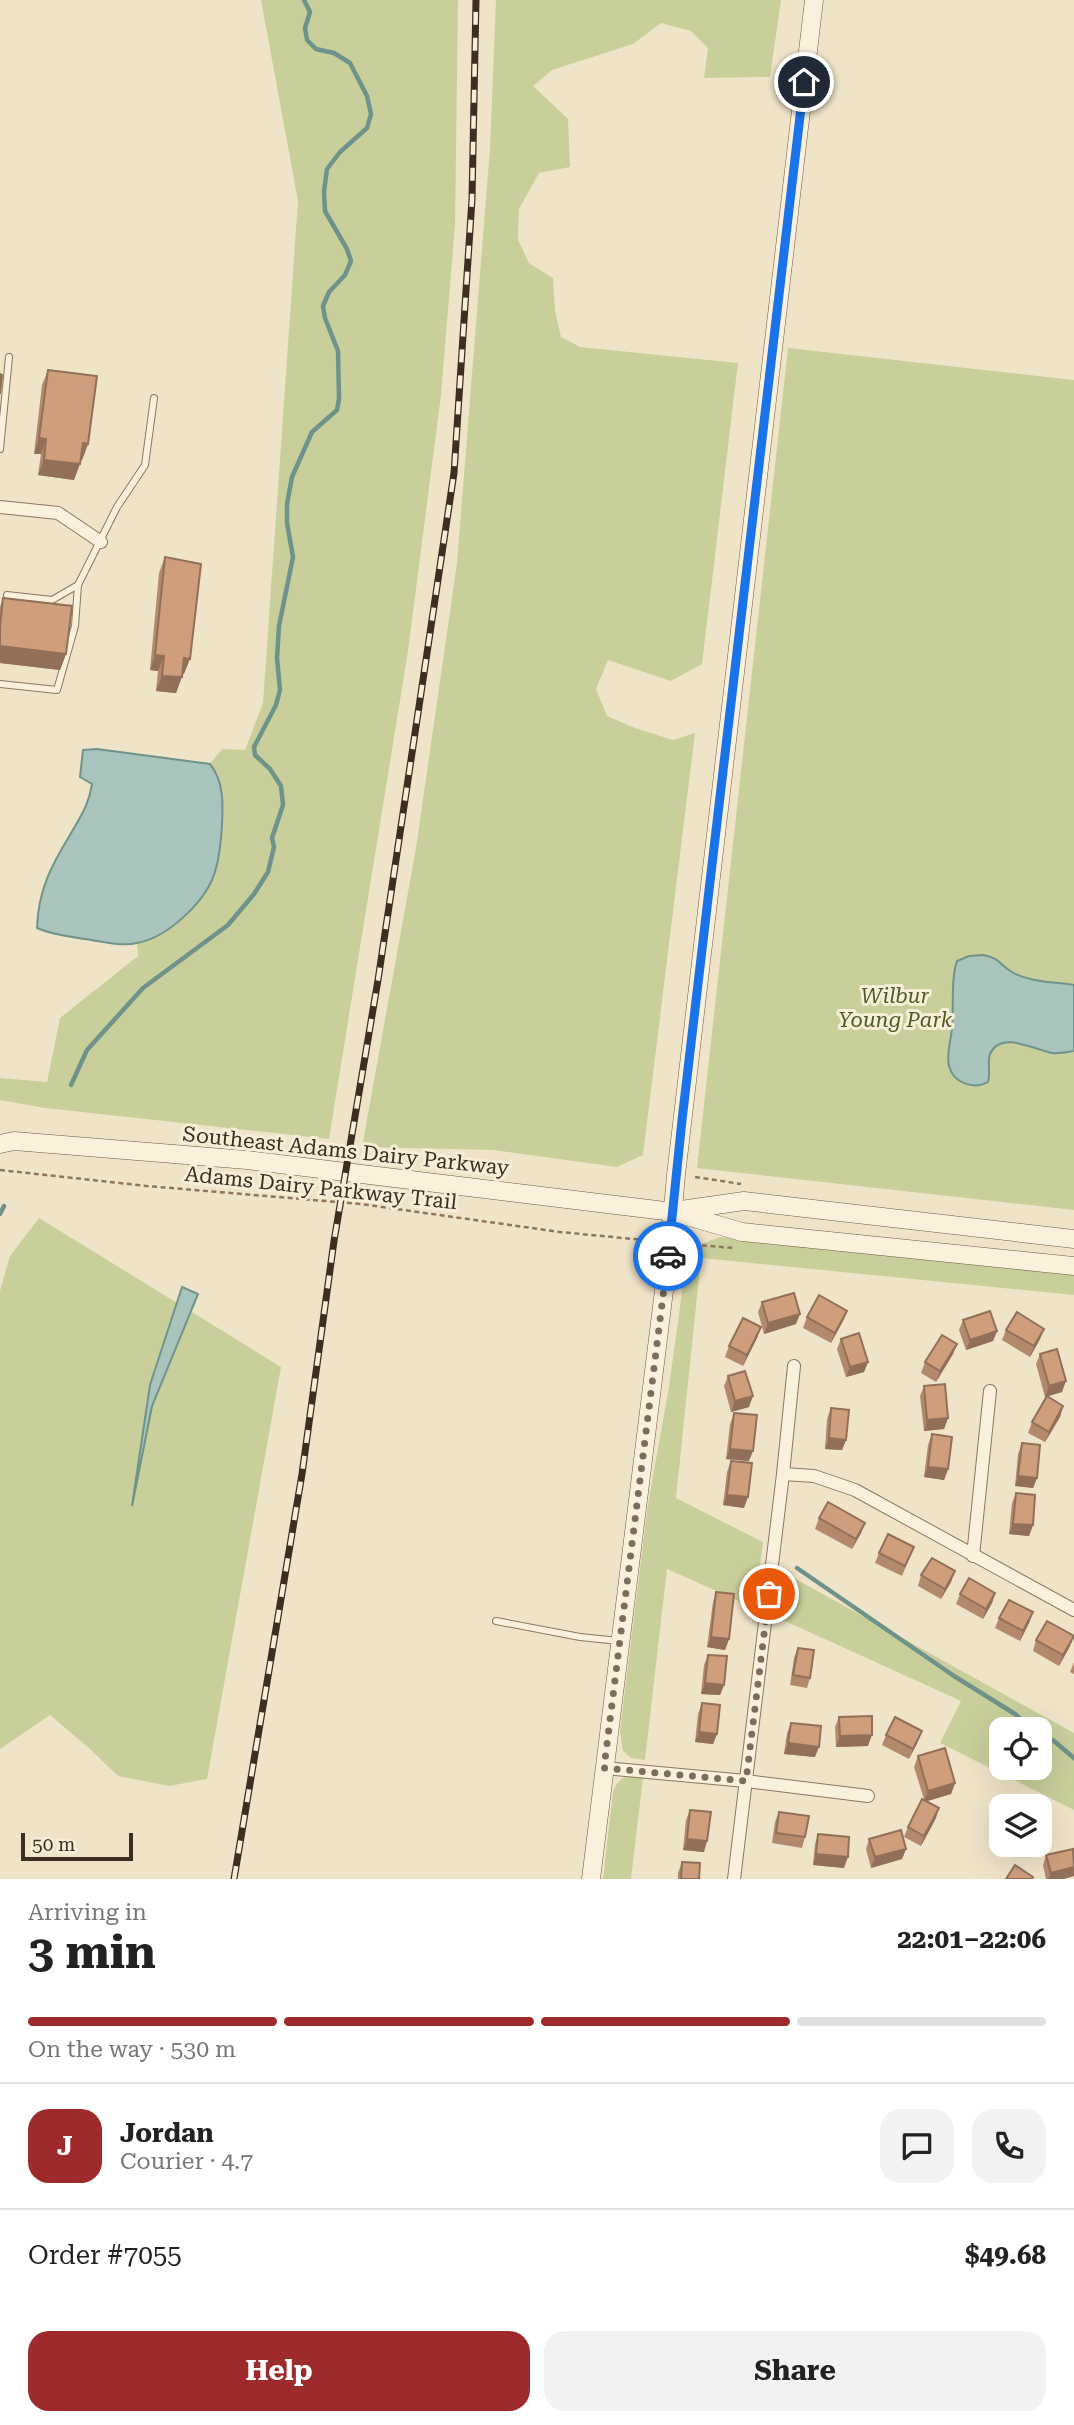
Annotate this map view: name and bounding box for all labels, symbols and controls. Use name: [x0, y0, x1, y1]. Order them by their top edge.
pin: [774, 52, 834, 112]
icon: home: [785, 63, 823, 101]
park label: Wilbur Young Park: [838, 984, 953, 1032]
street label: Southeast Adams Dairy Parkway: [182, 1122, 511, 1180]
street label: Adams Dairy Parkway Trail: [184, 1162, 459, 1214]
courier: [633, 1221, 703, 1291]
icon: car: [649, 1237, 687, 1275]
pin: [739, 1564, 799, 1624]
icon: bag: [750, 1575, 788, 1613]
map controls: [989, 1717, 1052, 1857]
button: locate: [989, 1717, 1052, 1780]
button: layers: [989, 1794, 1052, 1857]
scale bar: [21, 1830, 133, 1862]
text: 50 m: [32, 1833, 75, 1856]
text: Arriving in: [28, 1899, 147, 1926]
text: 22:01–22:06: [897, 1924, 1046, 1954]
text: 3 min: [28, 1925, 156, 1979]
text: On the way · 530 m: [28, 2036, 236, 2063]
button: chat: [880, 2109, 954, 2183]
button: phone: [972, 2109, 1046, 2183]
text: Jordan: [120, 2118, 214, 2148]
text: J: [57, 2131, 73, 2161]
text: Courier · 4.7: [120, 2148, 253, 2175]
text: Order #7055: [28, 2240, 182, 2270]
text: $49.68: [965, 2240, 1046, 2270]
button: Help: [28, 2331, 530, 2411]
button: Share: [544, 2331, 1046, 2411]

